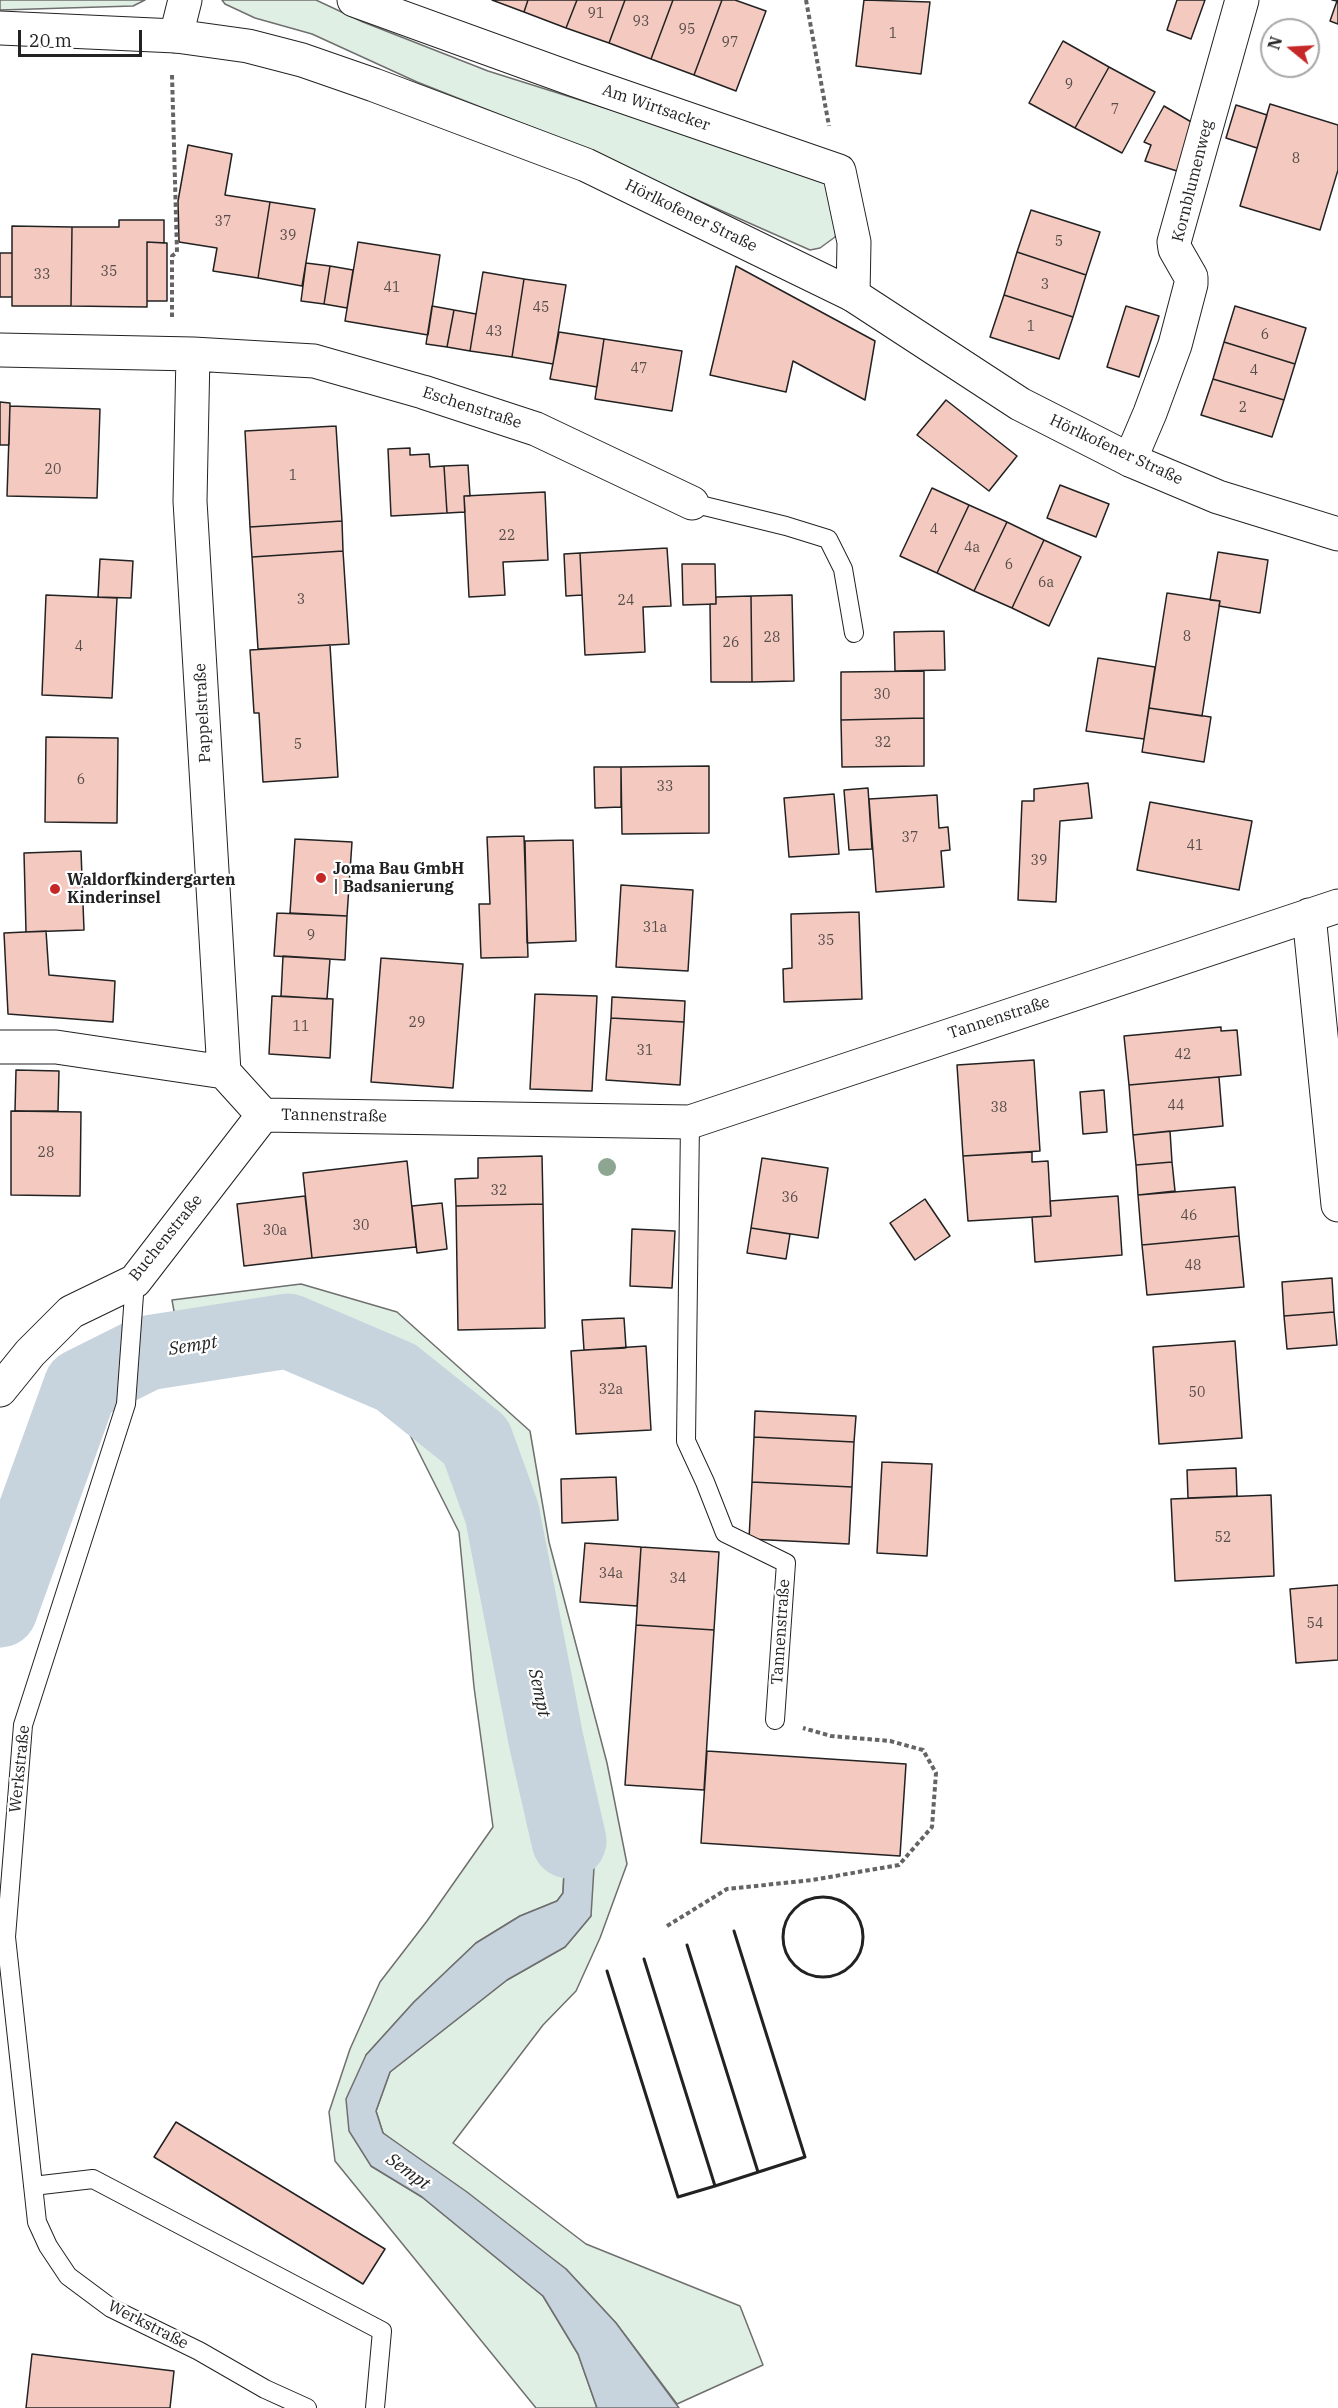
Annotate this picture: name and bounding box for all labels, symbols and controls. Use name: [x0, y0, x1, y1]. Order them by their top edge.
house number: 91: [588, 6, 604, 22]
house number: 93: [633, 14, 649, 30]
scale bar: [21, 18, 146, 56]
north arrow: [1260, 18, 1320, 78]
house number: 95: [679, 22, 695, 38]
house number: 1: [889, 26, 897, 42]
text: 20 m: [29, 29, 72, 52]
text: N: [1263, 34, 1286, 52]
house number: 97: [722, 35, 738, 51]
house number: 9: [1065, 77, 1073, 93]
street label: Am Wirtsacker: [600, 81, 712, 135]
house number: 7: [1111, 102, 1119, 118]
street label: Kornblumenweg: [1169, 118, 1217, 244]
house number: 8: [1292, 151, 1300, 167]
street label: Hörlkofener Straße: [622, 176, 760, 256]
house number: 37: [215, 214, 231, 230]
house number: 39: [280, 228, 296, 244]
house number: 5: [1055, 234, 1063, 250]
house number: 35: [101, 264, 117, 280]
house number: 33: [34, 267, 50, 283]
house number: 3: [1041, 277, 1049, 293]
house number: 41: [384, 280, 400, 296]
house number: 45: [533, 300, 549, 316]
house number: 1: [1027, 319, 1035, 335]
house number: 43: [486, 324, 502, 340]
house number: 6: [1261, 327, 1269, 343]
house number: 47: [631, 361, 647, 377]
house number: 4: [1250, 363, 1258, 379]
street label: Eschenstraße: [420, 383, 524, 433]
house number: 2: [1239, 400, 1247, 416]
street label: Hörlkofener Straße: [1046, 411, 1186, 489]
house number: 20: [45, 462, 61, 478]
house number: 1: [289, 468, 297, 484]
house number: 4: [930, 522, 938, 538]
house number: 22: [499, 528, 515, 544]
house number: 4a: [964, 540, 980, 556]
house number: 6: [1005, 557, 1013, 573]
house number: 6a: [1038, 575, 1054, 591]
house number: 3: [297, 592, 305, 608]
house number: 24: [618, 593, 634, 609]
house number: 8: [1183, 629, 1191, 645]
house number: 28: [764, 630, 780, 646]
house number: 26: [723, 635, 739, 651]
house number: 4: [75, 639, 83, 655]
street label: Pappelstraße: [191, 663, 215, 763]
house number: 30: [874, 687, 890, 703]
house number: 32: [875, 735, 891, 751]
house number: 5: [294, 737, 302, 753]
house number: 6: [77, 772, 85, 788]
house number: 33: [657, 779, 673, 795]
house number: 37: [902, 830, 918, 846]
house number: 41: [1187, 838, 1203, 854]
house number: 39: [1031, 853, 1047, 869]
place label: Joma Bau GmbH | Badsanierung: [333, 859, 464, 897]
place label: Waldorfkindergarten Kinderinsel: [67, 870, 236, 908]
marker: Joma Bau GmbH | Badsanierung: [314, 871, 328, 885]
marker: Waldorfkindergarten Kinderinsel: [48, 882, 62, 896]
house number: 31a: [643, 920, 667, 936]
house number: 9: [307, 928, 315, 944]
house number: 35: [818, 933, 834, 949]
street label: Tannenstraße: [946, 993, 1052, 1043]
house number: 29: [409, 1015, 425, 1031]
house number: 11: [293, 1019, 309, 1035]
house number: 31: [637, 1043, 653, 1059]
house number: 42: [1175, 1047, 1191, 1063]
house number: 44: [1168, 1098, 1184, 1114]
house number: 38: [991, 1100, 1007, 1116]
street label: Tannenstraße: [281, 1105, 387, 1127]
house number: 28: [38, 1145, 54, 1161]
house number: 32: [491, 1183, 507, 1199]
house number: 36: [782, 1190, 798, 1206]
street label: Buchenstraße: [125, 1191, 207, 1285]
house number: 46: [1181, 1208, 1197, 1224]
house number: 30: [353, 1218, 369, 1234]
house number: 30a: [263, 1223, 287, 1239]
house number: 48: [1185, 1258, 1201, 1274]
water label: Sempt: [167, 1331, 219, 1361]
house number: 32a: [599, 1382, 623, 1398]
house number: 50: [1189, 1385, 1205, 1401]
house number: 52: [1215, 1530, 1231, 1546]
house number: 34a: [599, 1566, 623, 1582]
house number: 34: [670, 1571, 686, 1587]
street label: Tannenstraße: [768, 1579, 794, 1685]
house number: 54: [1307, 1616, 1323, 1632]
water label: Sempt: [523, 1667, 555, 1719]
street label: Werkstraße: [6, 1724, 34, 1814]
water label: Sempt: [382, 2149, 434, 2195]
street label: Werkstraße: [105, 2297, 191, 2353]

